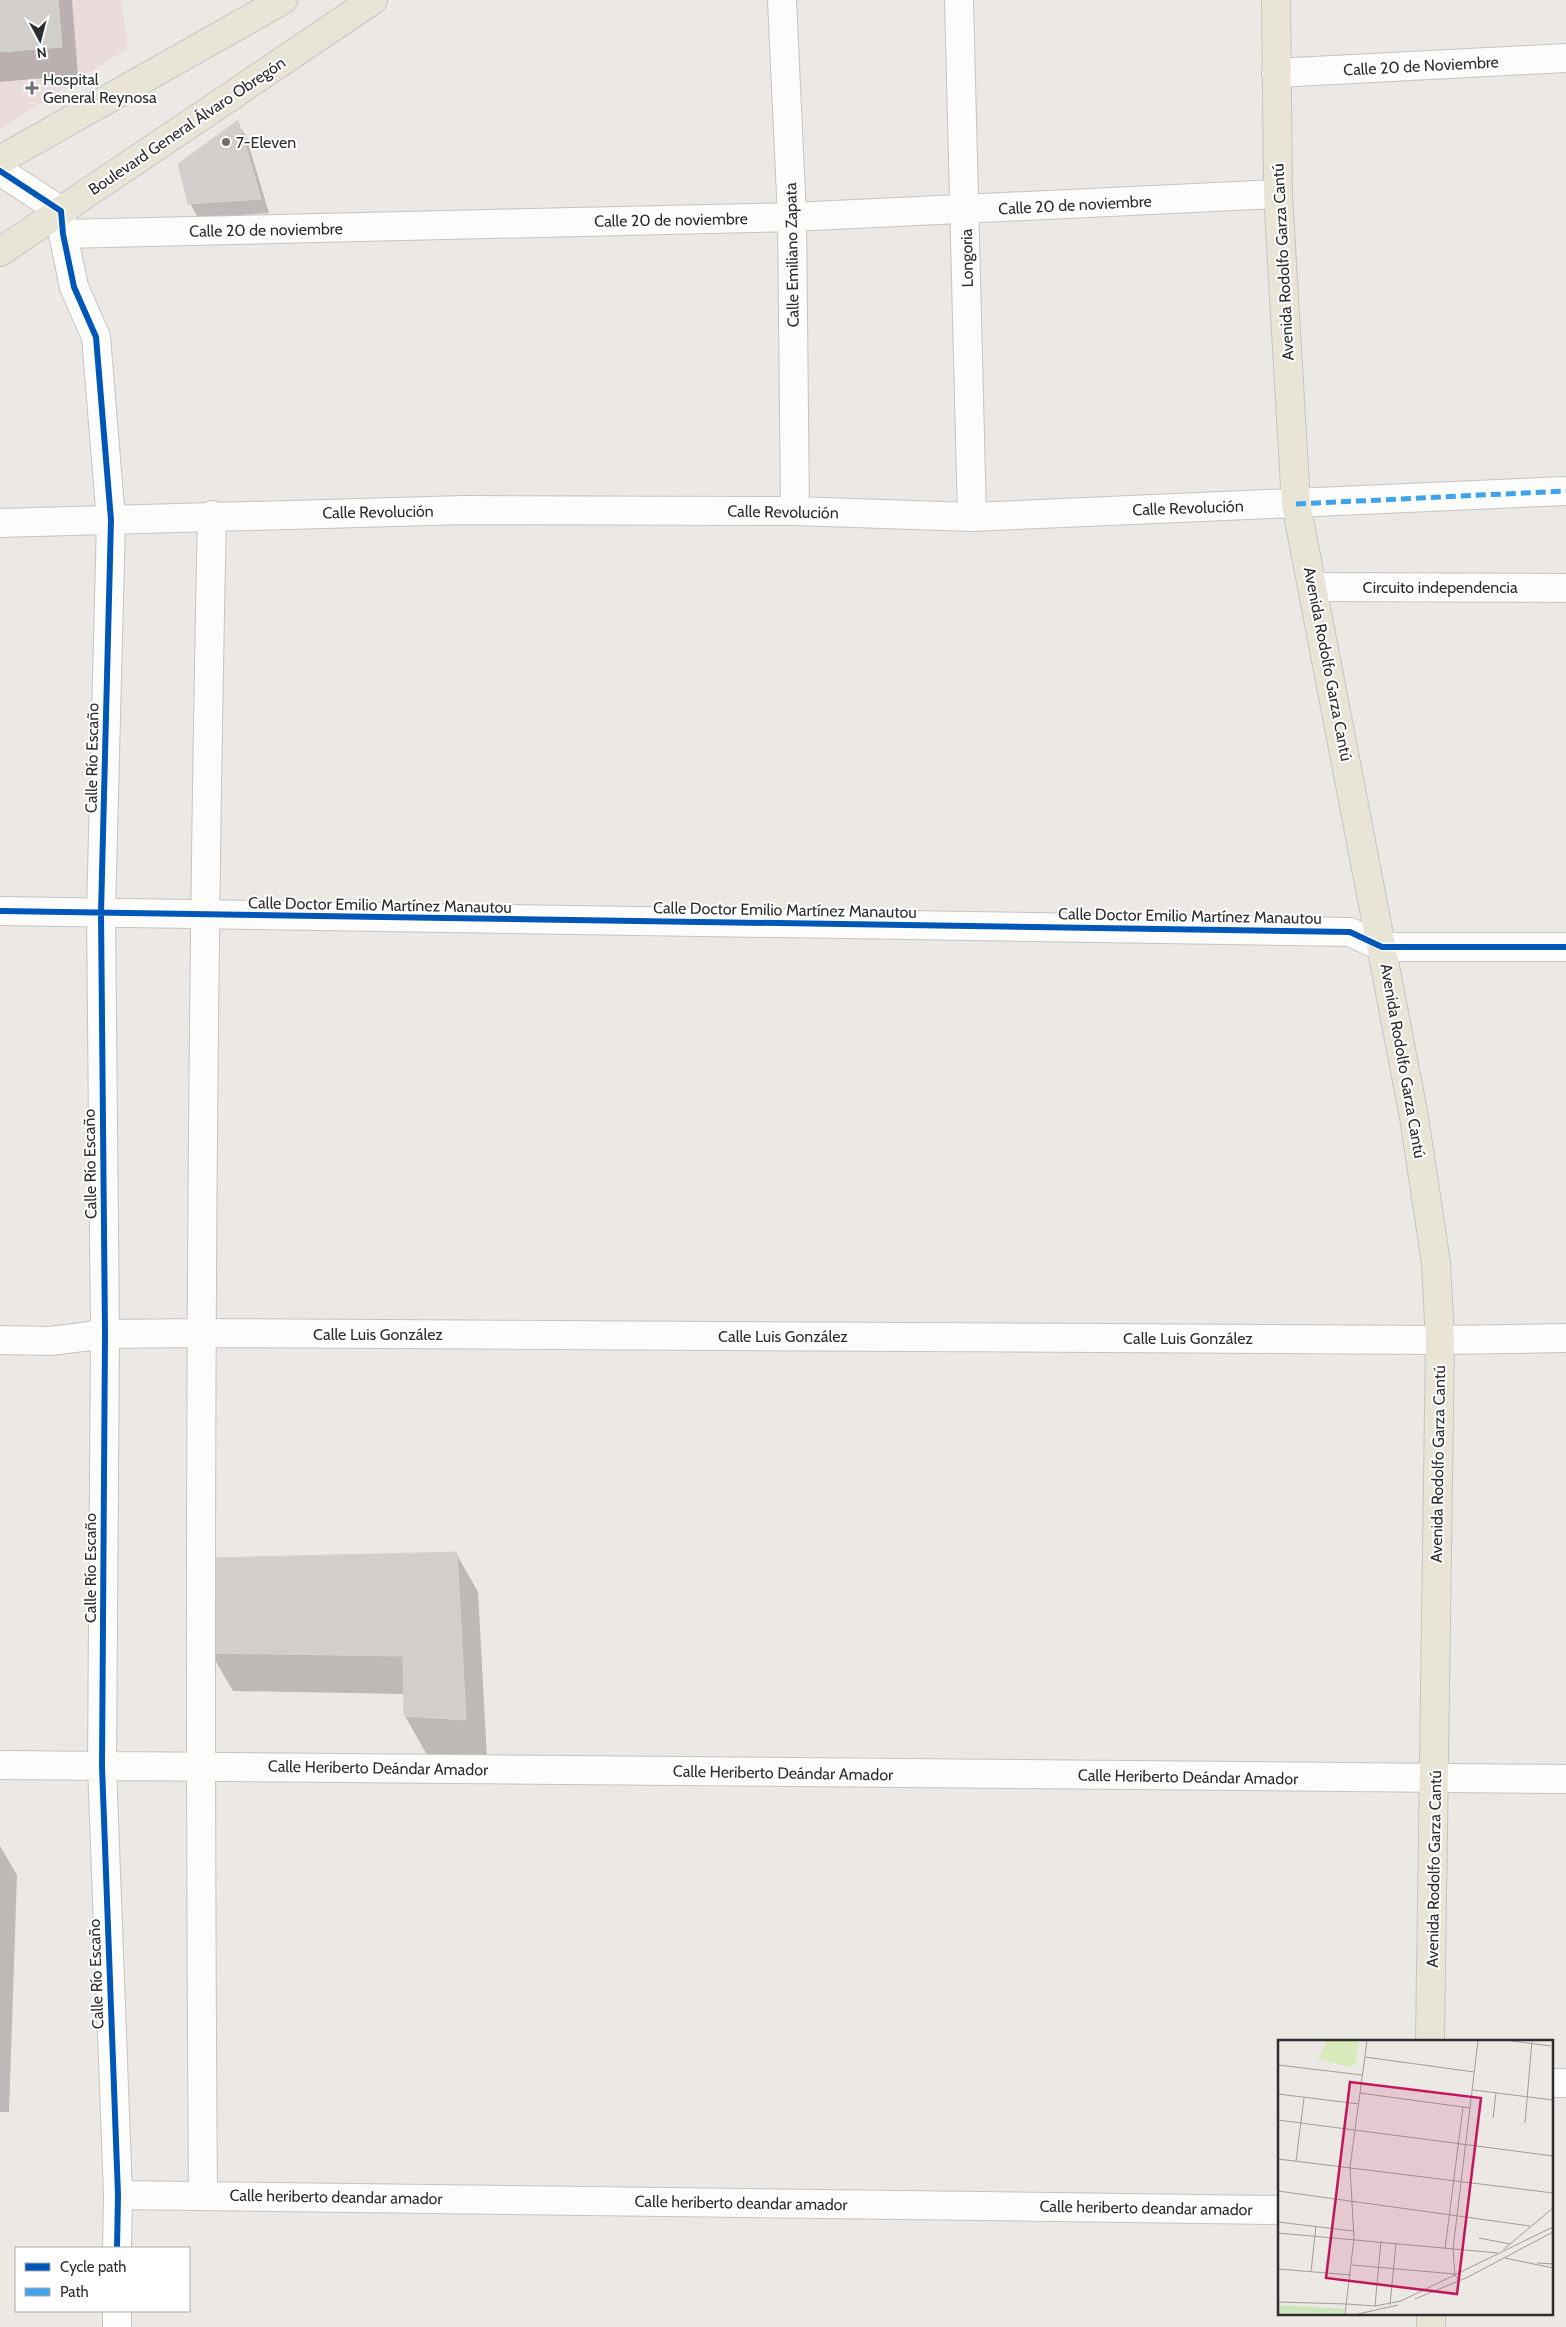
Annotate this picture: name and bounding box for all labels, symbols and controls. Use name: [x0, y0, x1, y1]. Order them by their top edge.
north arrow: [15, 15, 65, 65]
text: N: [36, 43, 48, 62]
street label: Calle 20 de Noviembre: [1343, 52, 1499, 80]
street label: Boulevard General Álvaro Obregón: [85, 53, 289, 199]
place label: Hospital General Reynosa: [43, 70, 157, 107]
marker: Hospital General Reynosa: [25, 81, 39, 95]
place label: 7-Eleven: [236, 133, 296, 152]
marker: 7-Eleven: [220, 136, 232, 148]
street label: Avenida Rodolfo Garza Cantú: [1268, 163, 1298, 361]
street label: Calle Emiliano Zapata: [781, 182, 803, 328]
street label: Calle 20 de noviembre: [998, 191, 1152, 219]
street label: Calle 20 de noviembre: [594, 209, 748, 231]
street label: Calle 20 de noviembre: [189, 219, 343, 241]
street label: Longoria: [957, 228, 977, 287]
street label: Calle Revolución: [1132, 497, 1244, 519]
street label: Calle Revolución: [322, 502, 434, 522]
street label: Calle Revolución: [727, 502, 839, 522]
street label: Avenida Rodolfo Garza Cantú: [1300, 565, 1356, 763]
street label: Circuito independencia: [1362, 578, 1518, 597]
street label: Calle Río Escaño: [82, 703, 102, 813]
street label: Calle Doctor Emilio Martínez Manautou: [248, 893, 512, 917]
street label: Calle Doctor Emilio Martínez Manautou: [653, 898, 917, 922]
street label: Calle Doctor Emilio Martínez Manautou: [1058, 904, 1322, 928]
street label: Avenida Rodolfo Garza Cantú: [1377, 962, 1429, 1160]
street label: Calle Río Escaño: [80, 1109, 100, 1219]
street label: Calle Luis González: [313, 1325, 443, 1344]
street label: Calle Luis González: [718, 1327, 848, 1346]
street label: Calle Luis González: [1123, 1329, 1253, 1348]
street label: Avenida Rodolfo Garza Cantú: [1427, 1365, 1449, 1563]
street label: Calle Río Escaño: [81, 1513, 100, 1623]
street label: Calle Heriberto Deándar Amador: [268, 1757, 489, 1779]
street label: Calle Heriberto Deándar Amador: [673, 1762, 894, 1784]
street label: Calle Heriberto Deándar Amador: [1078, 1766, 1299, 1788]
street label: Avenida Rodolfo Garza Cantú: [1423, 1770, 1445, 1968]
street label: Calle Río Escaño: [85, 1918, 107, 2029]
inset map: [1278, 2040, 1554, 2314]
street label: Calle heriberto deandar amador: [229, 2186, 444, 2208]
street label: Calle heriberto deandar amador: [634, 2192, 849, 2214]
street label: Calle heriberto deandar amador: [1039, 2197, 1254, 2219]
legend: [15, 2247, 190, 2312]
text: Cycle path: [60, 2258, 126, 2276]
text: Path: [60, 2283, 89, 2301]

